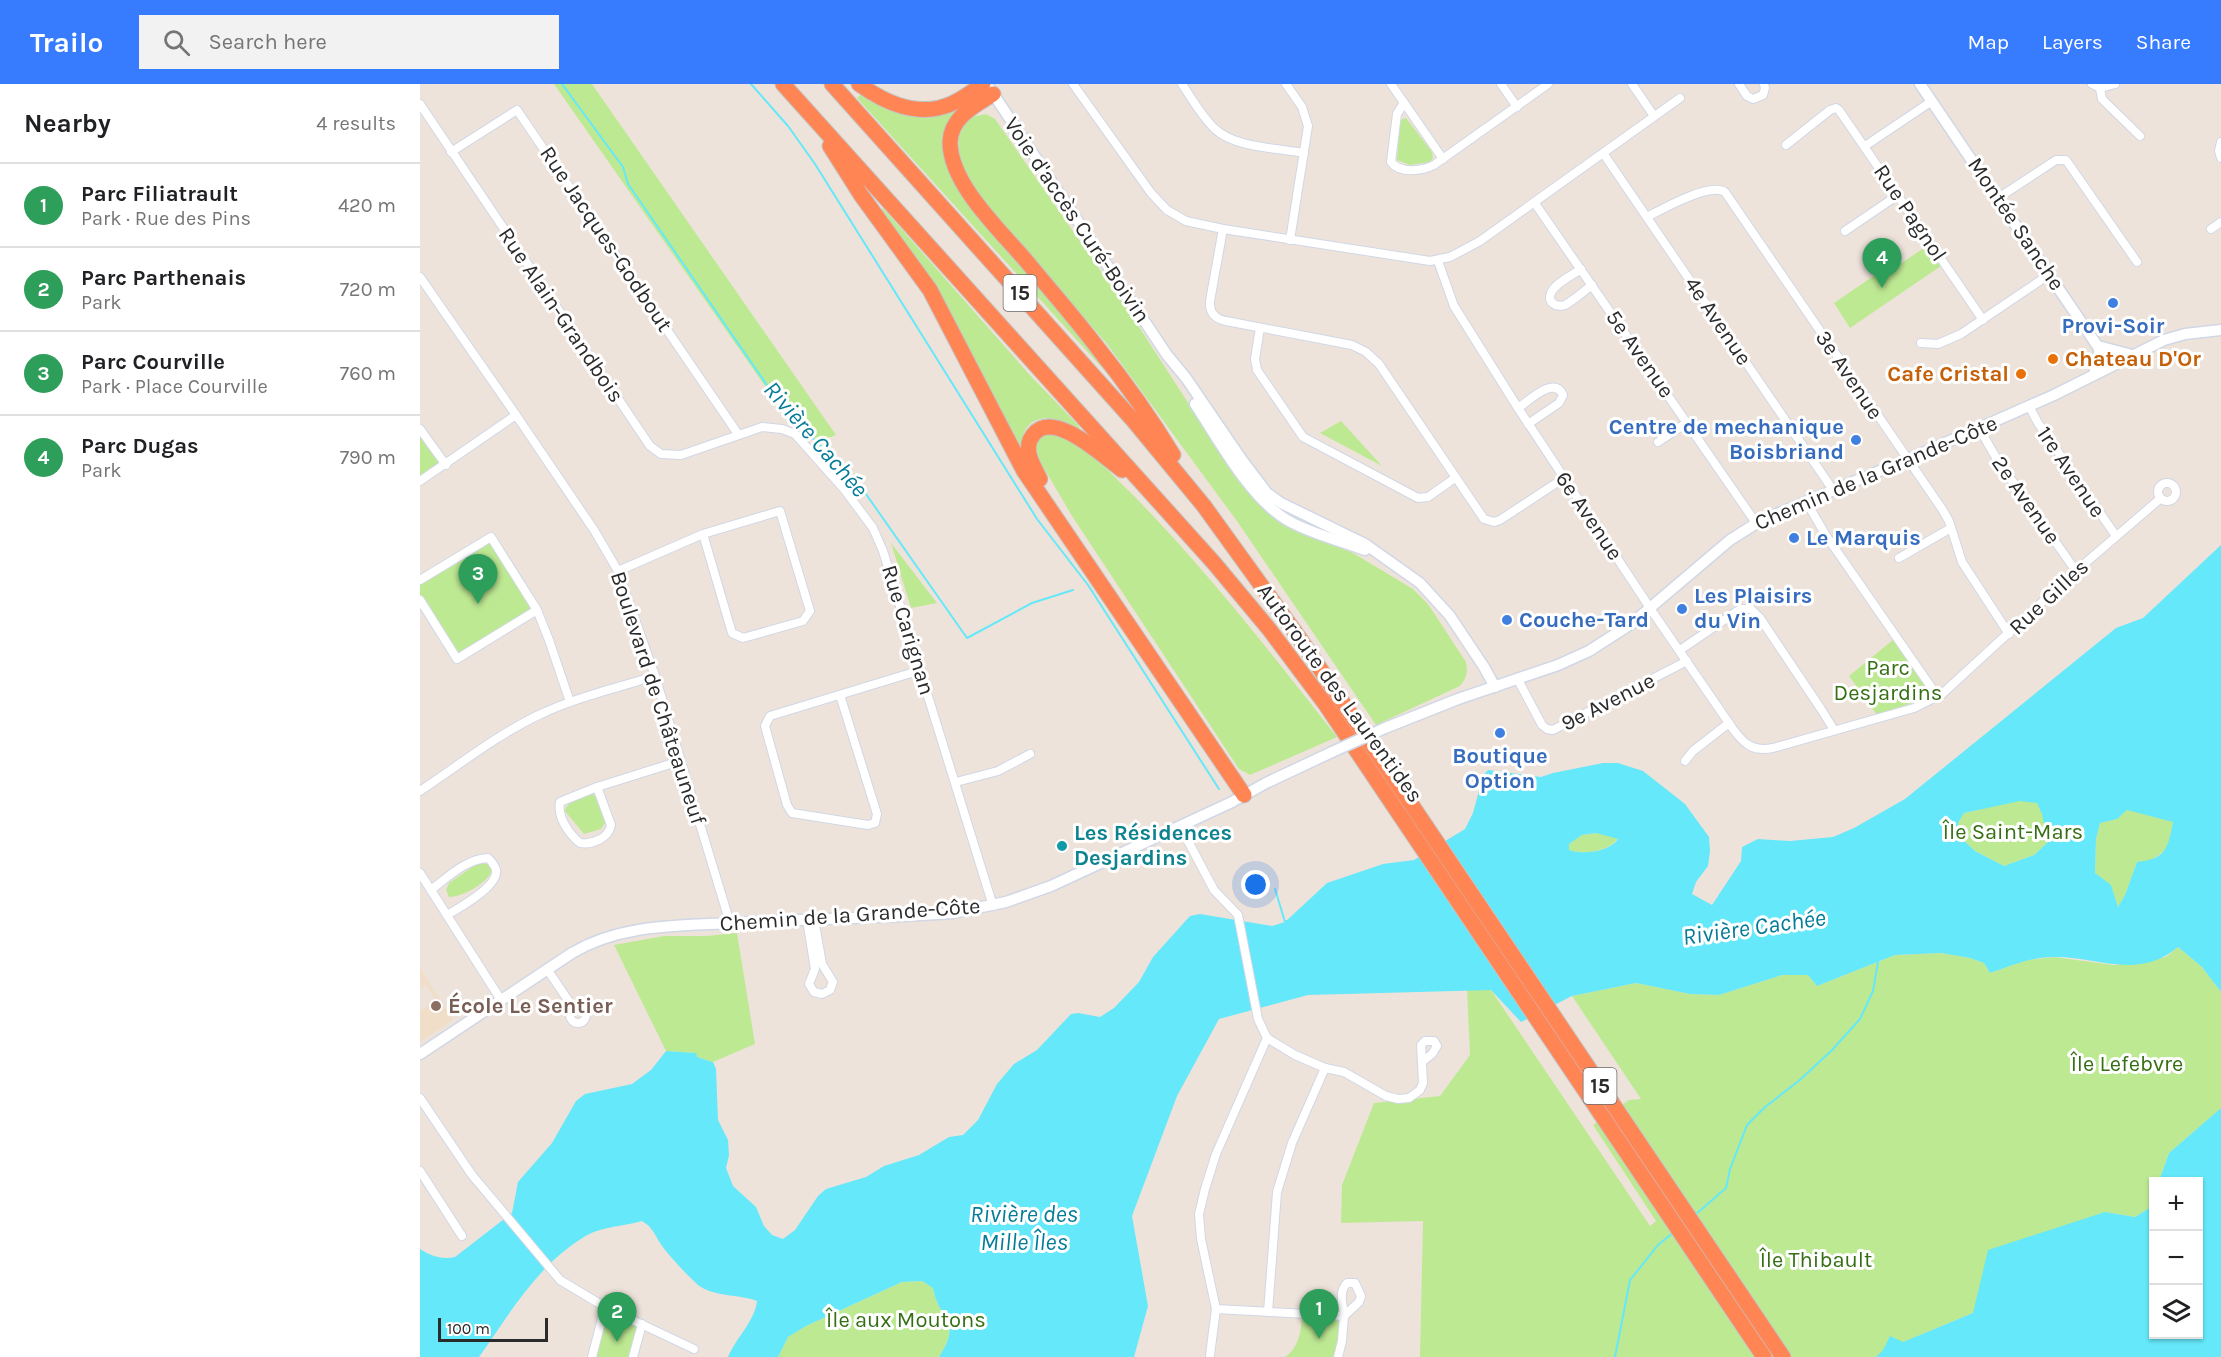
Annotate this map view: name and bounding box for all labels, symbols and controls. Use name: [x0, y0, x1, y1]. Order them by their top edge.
search box: [139, 15, 559, 69]
text: Trailo: [30, 26, 103, 59]
icon: search: [160, 26, 193, 59]
text: Search here: [208, 29, 327, 55]
text: Map: [1967, 30, 2009, 54]
text: Layers: [2042, 30, 2103, 54]
text: Share: [2136, 30, 2191, 54]
text: Nearby: [24, 108, 111, 139]
text: 4 results: [316, 112, 396, 135]
street label: Voie d'accès Curé-Boivin: [998, 112, 1156, 328]
street label: Rue Jacques-Godbout: [534, 141, 678, 337]
street label: Montée Sanche: [1962, 153, 2070, 295]
street label: Rue Pagnol: [1868, 160, 1952, 266]
text: Parc Filiatrault: [81, 181, 238, 207]
text: 1: [40, 194, 47, 217]
text: 420 m: [338, 194, 396, 217]
text: Park · Rue des Pins: [81, 207, 251, 230]
street label: Rue Alain-Grandbois: [493, 223, 629, 407]
pin: 4: [1862, 238, 1902, 288]
text: Parc Parthenais: [81, 265, 246, 291]
street label: 4e Avenue: [1679, 272, 1757, 370]
road number: 15: [1004, 275, 1036, 311]
text: 2: [37, 278, 50, 301]
text: 720 m: [340, 278, 396, 301]
text: Park: [81, 291, 122, 314]
marker: Provi-Soir: [2106, 296, 2120, 310]
street label: 5e Avenue: [1600, 305, 1680, 403]
place label: Provi-Soir: [2061, 313, 2165, 339]
street label: 3e Avenue: [1810, 325, 1888, 425]
place label: Chateau D'Or: [2065, 346, 2201, 372]
text: Parc Courville: [81, 349, 225, 375]
marker: Chateau D'Or: [2046, 352, 2060, 366]
place label: Cafe Cristal: [1887, 361, 2009, 387]
text: 3: [37, 362, 50, 385]
text: 760 m: [340, 362, 396, 385]
marker: Cafe Cristal: [2014, 367, 2028, 381]
text: Park · Place Courville: [81, 375, 268, 398]
water label: Rivière Cachée: [758, 375, 874, 503]
street label: Chemin de la Grande-Côte: [1751, 410, 2001, 536]
place label: Centre de mechanique Boisbriand: [1609, 414, 1844, 465]
street label: 1re Avenue: [2031, 422, 2111, 522]
text: Parc Dugas: [81, 433, 199, 459]
marker: Centre de mechanique Boisbriand: [1849, 433, 1863, 447]
text: 4: [38, 446, 49, 469]
text: 790 m: [340, 446, 396, 469]
street label: 2e Avenue: [1986, 451, 2066, 549]
text: Park: [81, 459, 122, 482]
street label: 6e Avenue: [1550, 467, 1628, 565]
place label: Le Marquis: [1806, 525, 1921, 551]
marker: Le Marquis: [1787, 531, 1801, 545]
pin: 3: [458, 554, 498, 604]
street label: Rue Gilles: [2004, 554, 2094, 640]
street label: Rue Carignan: [876, 562, 940, 698]
street label: Boulevard de Châteauneuf: [605, 568, 711, 828]
street label: Autoroute des Laurentides: [1252, 578, 1428, 808]
place label: Les Plaisirs du Vin: [1694, 583, 1812, 634]
marker: Les Plaisirs du Vin: [1675, 602, 1689, 616]
place label: Couche-Tard: [1519, 607, 1649, 633]
marker: Couche-Tard: [1500, 613, 1514, 627]
park label: Parc Desjardins: [1834, 655, 1942, 706]
street label: 9e Avenue: [1557, 667, 1659, 737]
marker: Boutique Option: [1493, 726, 1507, 740]
place label: Boutique Option: [1452, 743, 1548, 794]
park label: Île Saint-Mars: [1942, 819, 2083, 845]
place label: Les Résidences Desjardins: [1074, 820, 1232, 871]
marker: Les Résidences Desjardins: [1055, 839, 1069, 853]
your location: [1241, 870, 1270, 899]
street label: Chemin de la Grande-Côte: [719, 893, 981, 937]
water label: Rivière Cachée: [1681, 903, 1827, 951]
place label: École Le Sentier: [448, 992, 613, 1019]
marker: École Le Sentier: [429, 999, 443, 1013]
park label: Île Lefebvre: [2070, 1051, 2183, 1077]
road number: 15: [1584, 1068, 1616, 1104]
map controls: [2149, 1177, 2203, 1339]
button: +: [2149, 1177, 2203, 1231]
water label: Rivière des Mille Îles: [970, 1200, 1078, 1256]
button: −: [2149, 1231, 2203, 1285]
park label: Île Thibault: [1759, 1247, 1872, 1273]
button: layers: [2149, 1285, 2203, 1339]
pin: 1: [1300, 1290, 1338, 1339]
pin: 2: [598, 1292, 636, 1342]
park label: Île aux Moutons: [825, 1307, 986, 1333]
scale bar: [438, 1315, 548, 1342]
text: 100 m: [447, 1319, 490, 1338]

